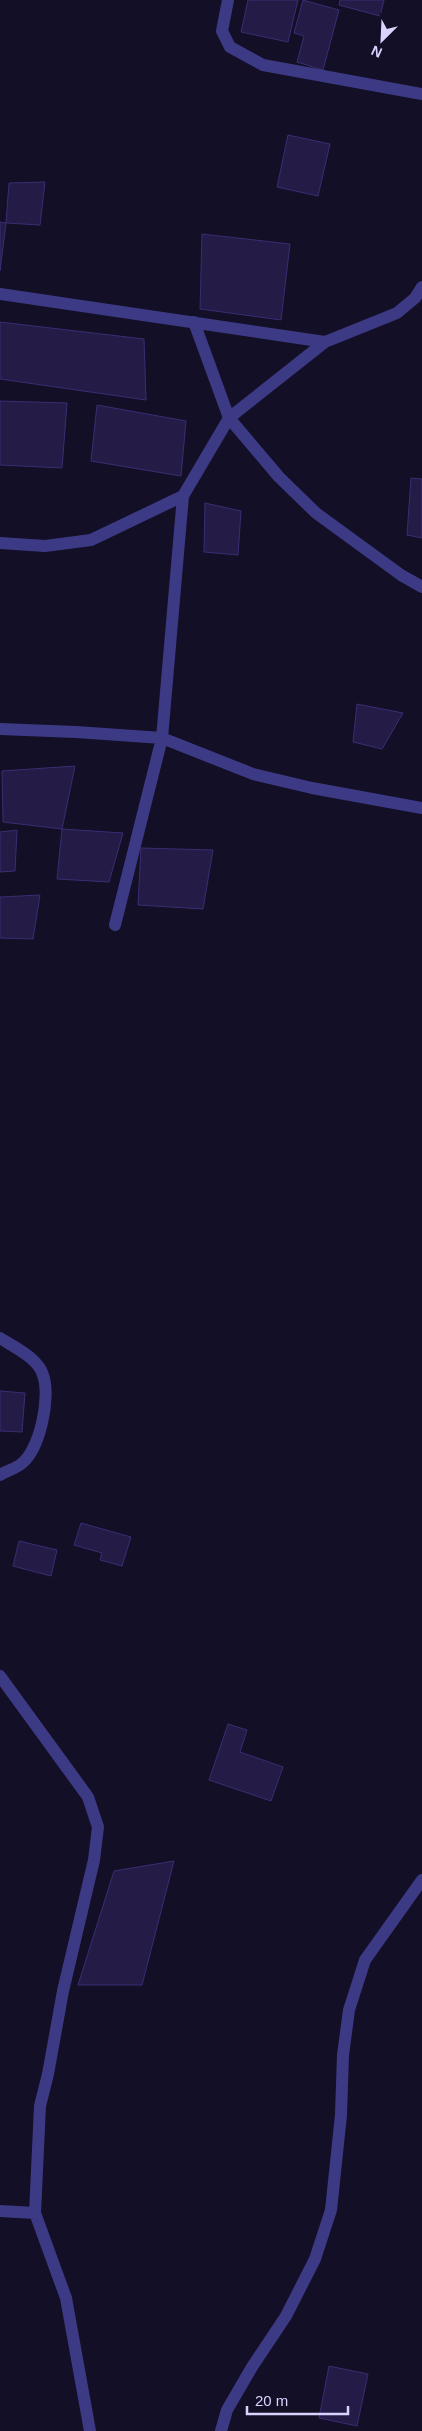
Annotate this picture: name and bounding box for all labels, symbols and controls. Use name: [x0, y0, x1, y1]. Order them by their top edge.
north arrow: [357, 15, 407, 65]
text: N: [369, 43, 385, 61]
scale bar: [247, 2384, 348, 2416]
text: 20 m: [255, 2392, 288, 2409]

